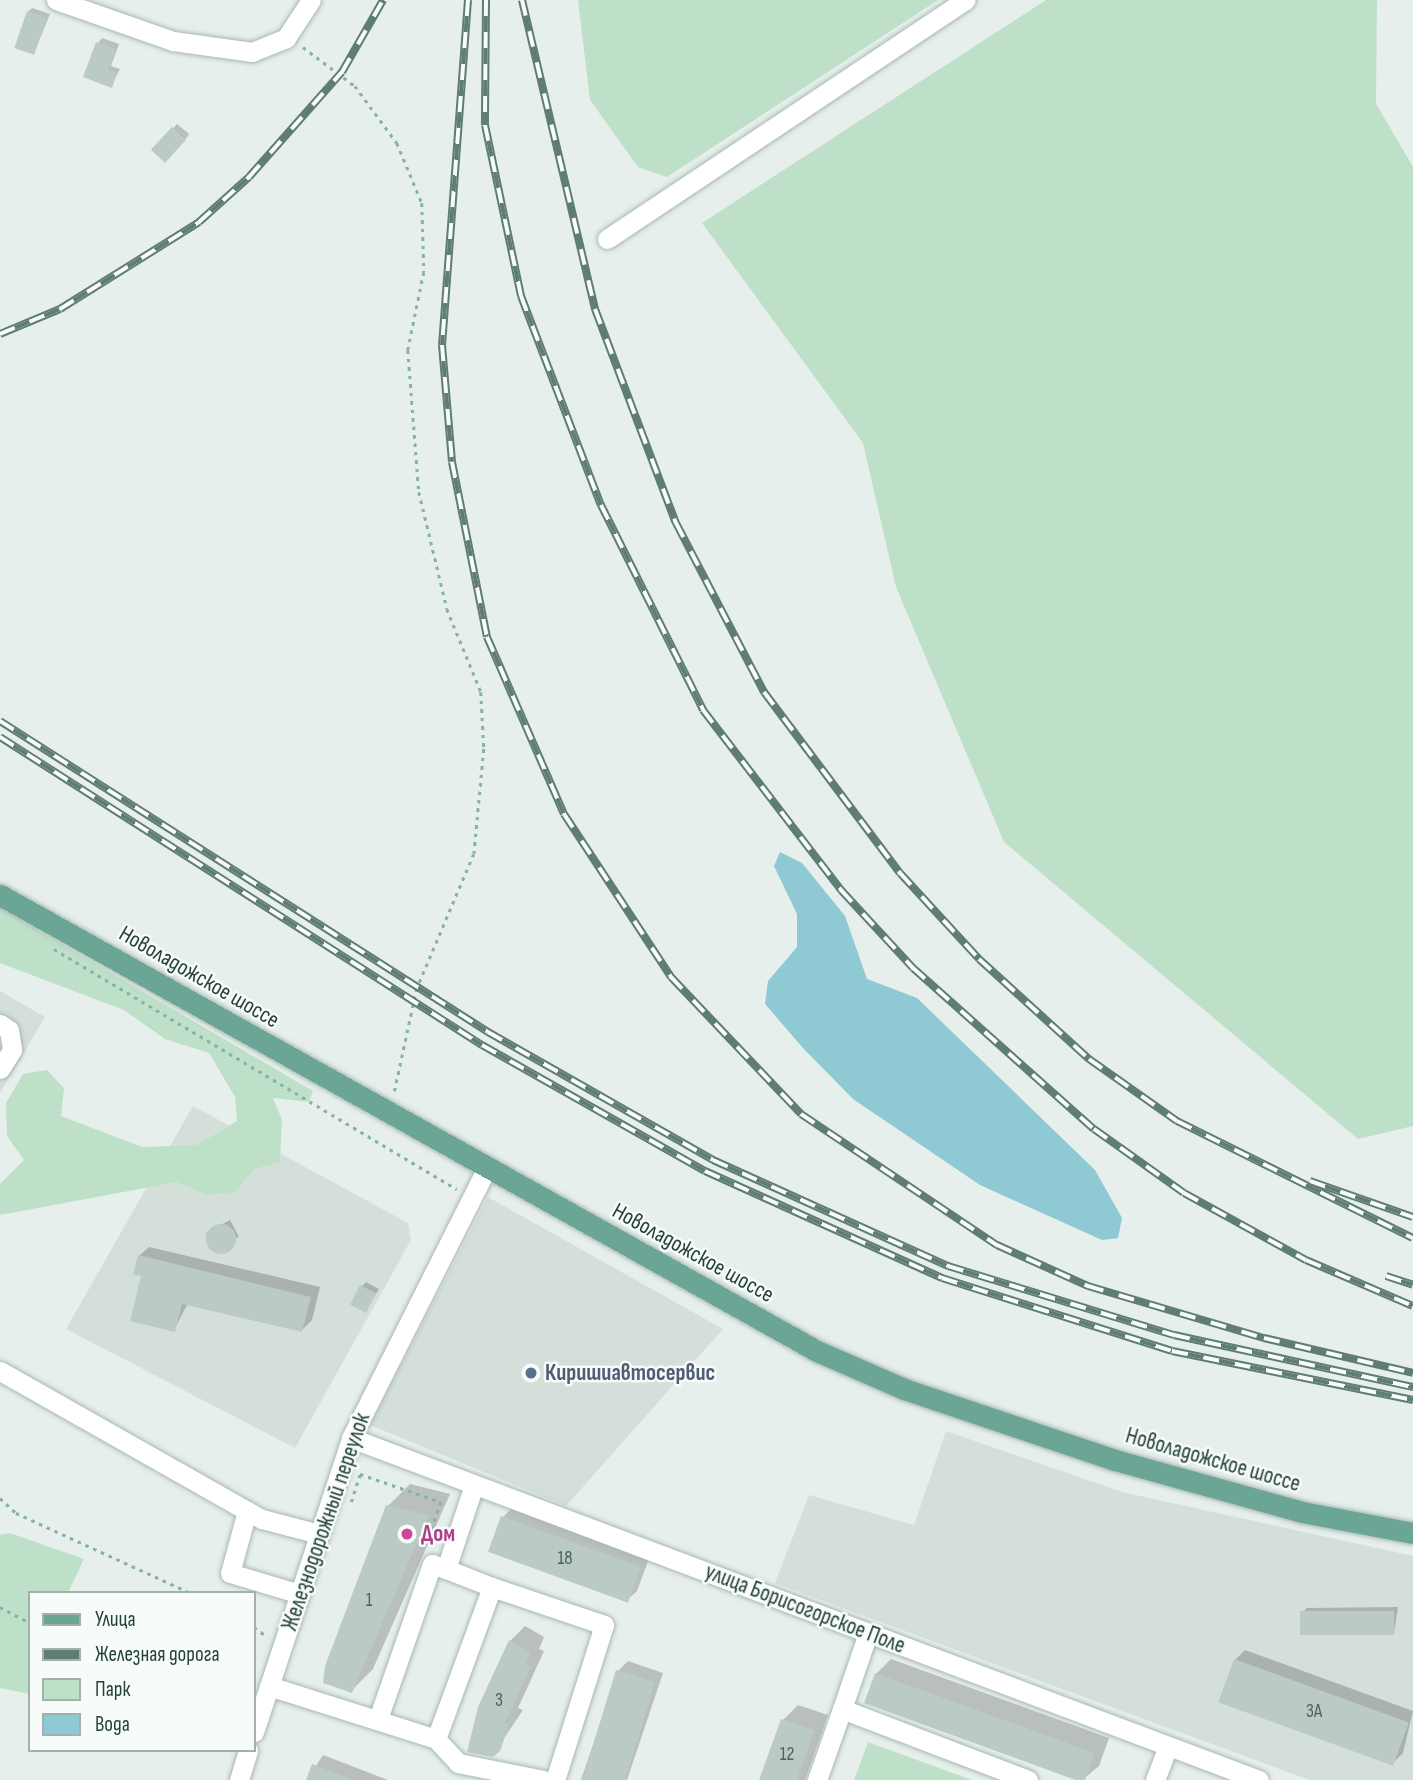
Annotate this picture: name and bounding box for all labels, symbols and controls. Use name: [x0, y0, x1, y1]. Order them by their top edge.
street label: Новоладожское шоссе: [114, 920, 284, 1034]
street label: Новоладожское шоссе: [607, 1197, 779, 1309]
place label: Киришиавтосервис: [545, 1359, 715, 1387]
marker: Киришиавтосервис: [523, 1365, 539, 1381]
street label: Железнодорожный переулок: [276, 1410, 376, 1634]
street label: Новоладожское шоссе: [1122, 1422, 1304, 1498]
place label: Дом: [421, 1520, 455, 1548]
marker: Дом: [399, 1526, 415, 1542]
house number: 18: [558, 1548, 572, 1570]
street label: улица Борисогорское Поле: [701, 1558, 909, 1660]
house number: 1: [366, 1590, 372, 1612]
legend: [28, 1591, 256, 1752]
text: Улица: [95, 1607, 136, 1632]
text: Железная дорога: [95, 1642, 220, 1667]
text: Парк: [95, 1677, 130, 1702]
house number: 3: [495, 1690, 503, 1712]
house number: 3А: [1306, 1701, 1322, 1723]
text: Вода: [95, 1712, 130, 1737]
house number: 12: [780, 1744, 794, 1766]

